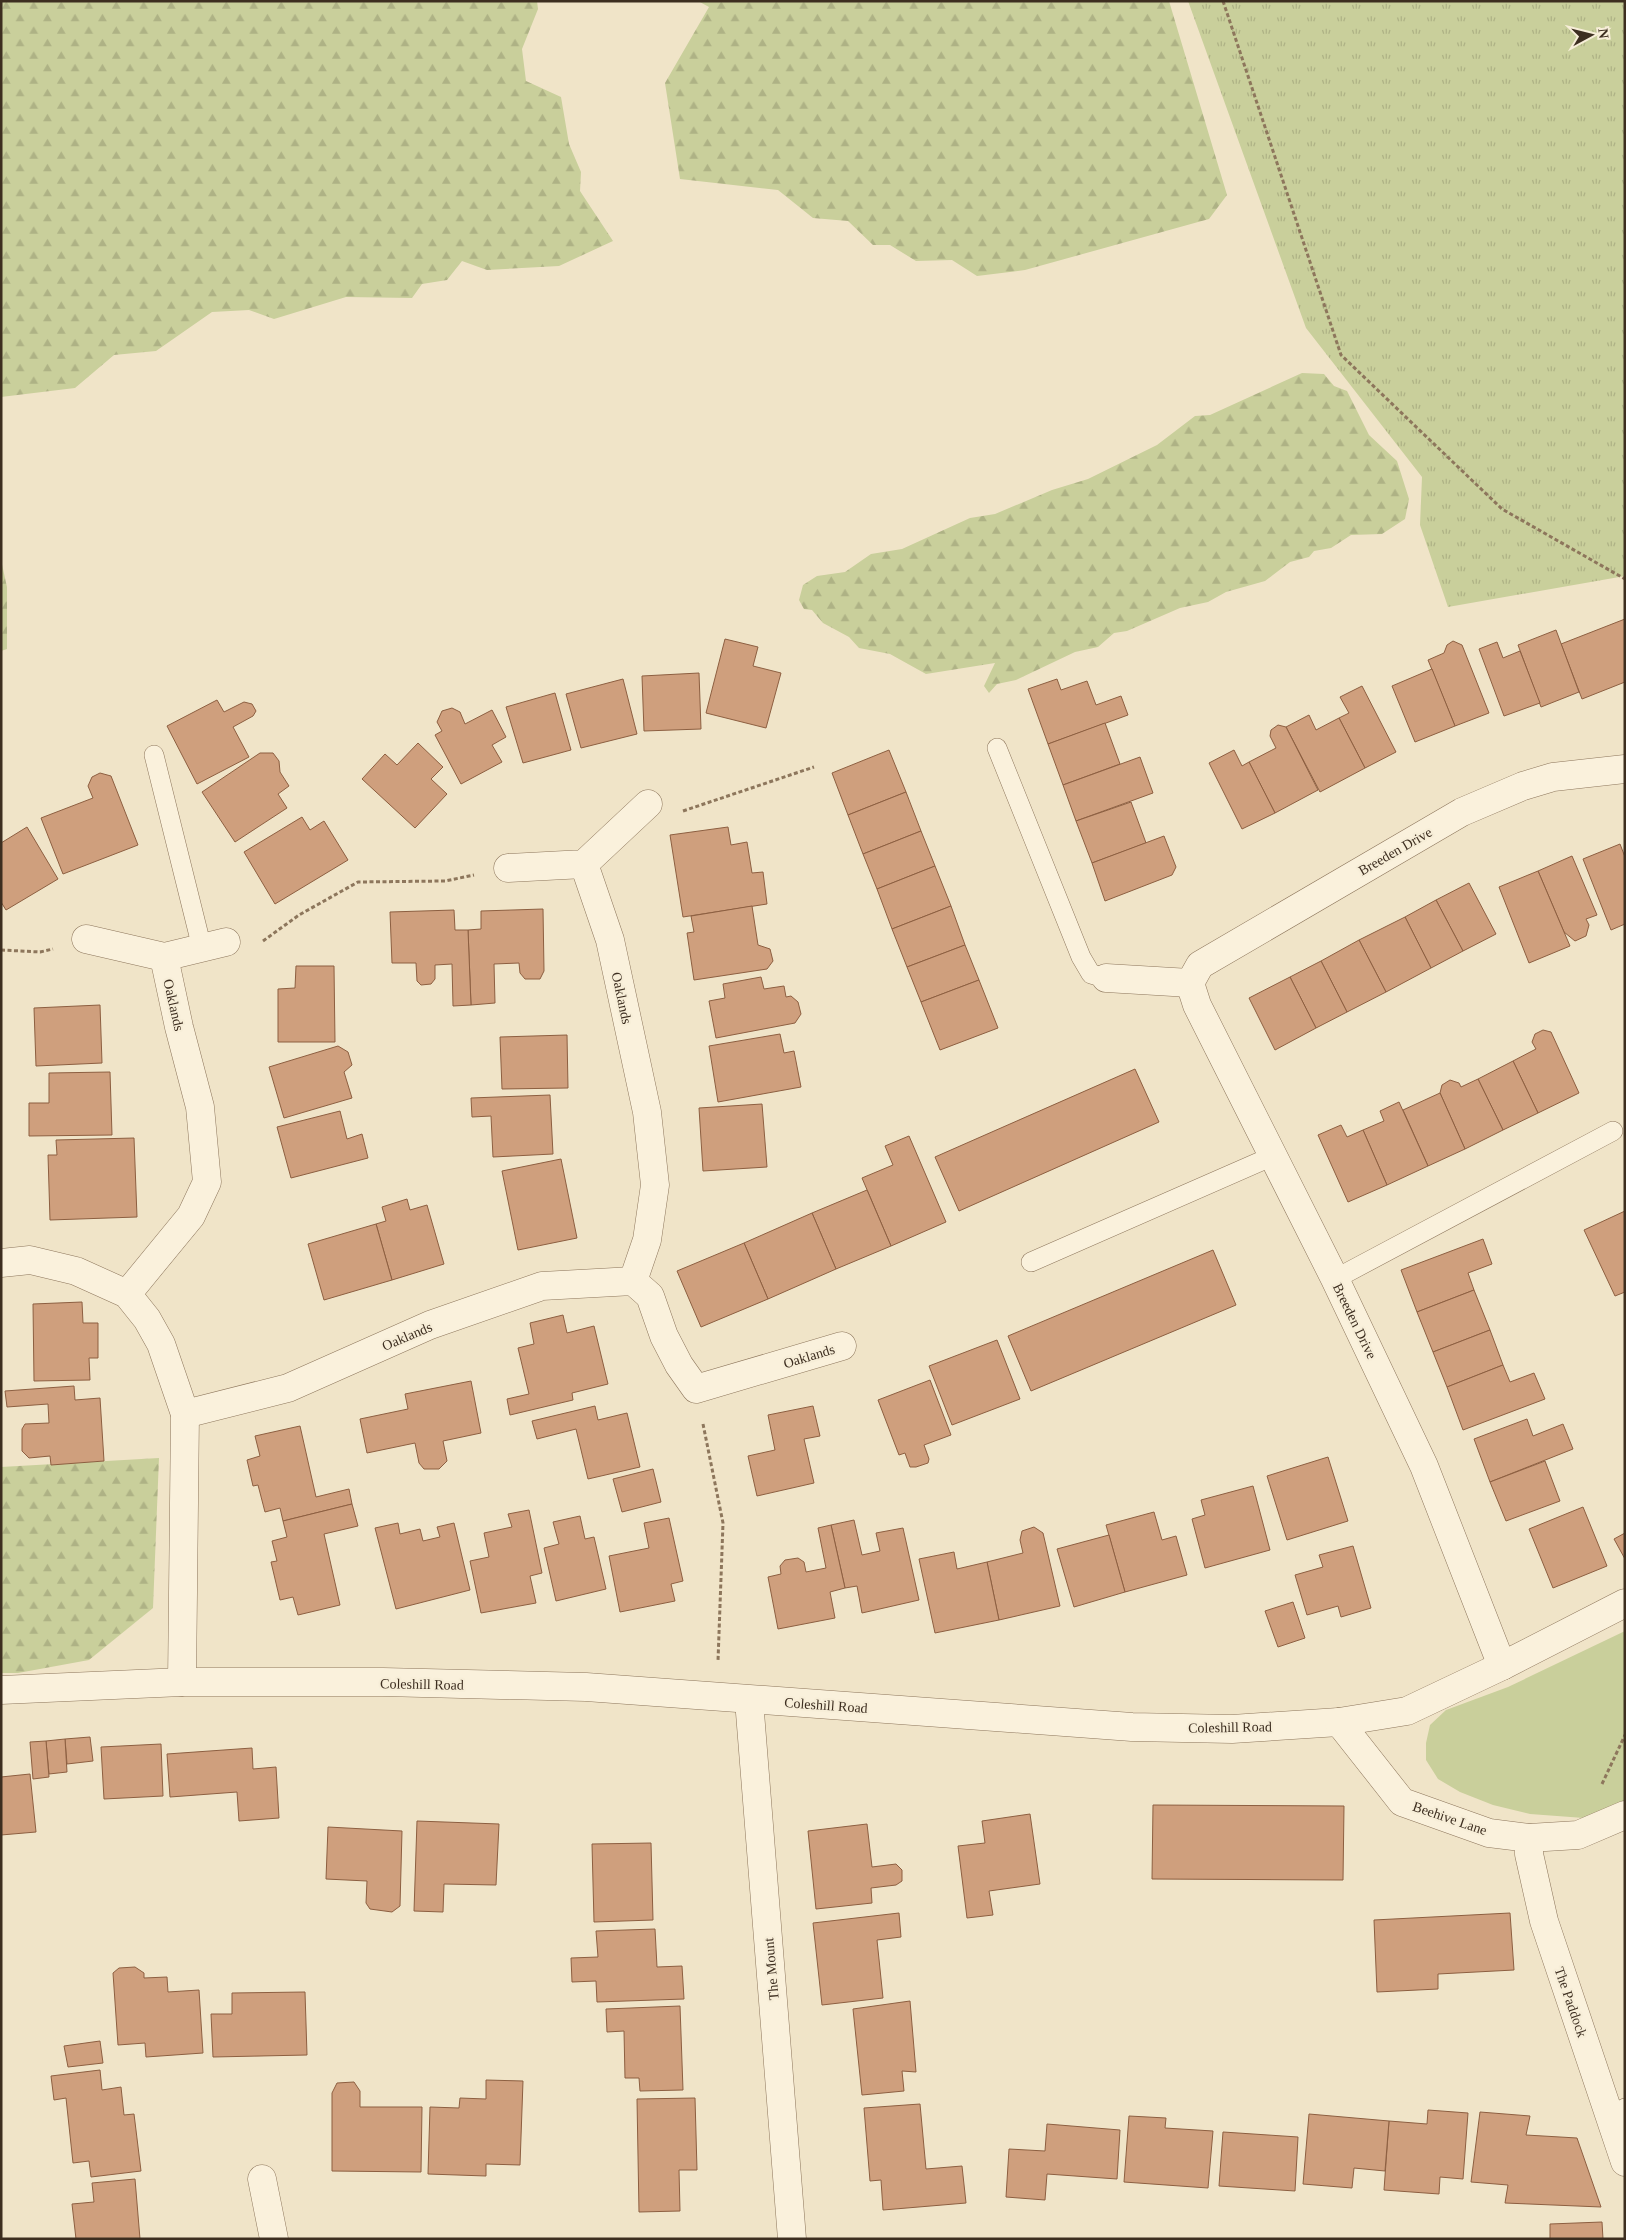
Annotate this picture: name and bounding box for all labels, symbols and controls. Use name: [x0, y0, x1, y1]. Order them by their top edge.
north arrow: [1566, 10, 1616, 60]
text: N: [1595, 28, 1611, 39]
street label: Breeden Drive: [1356, 824, 1435, 878]
street label: Oaklands: [609, 971, 634, 1026]
street label: Oaklands: [160, 978, 187, 1033]
street label: Breeden Drive: [1330, 1281, 1379, 1361]
street label: Oaklands: [380, 1319, 434, 1354]
street label: Oaklands: [782, 1342, 837, 1371]
street label: Coleshill Road: [380, 1676, 464, 1693]
street label: Coleshill Road: [784, 1695, 868, 1716]
street label: Coleshill Road: [1188, 1719, 1272, 1736]
street label: Beehive Lane: [1411, 1799, 1489, 1838]
street label: The Mount: [761, 1937, 782, 2001]
street label: The Paddock: [1551, 1965, 1590, 2039]

